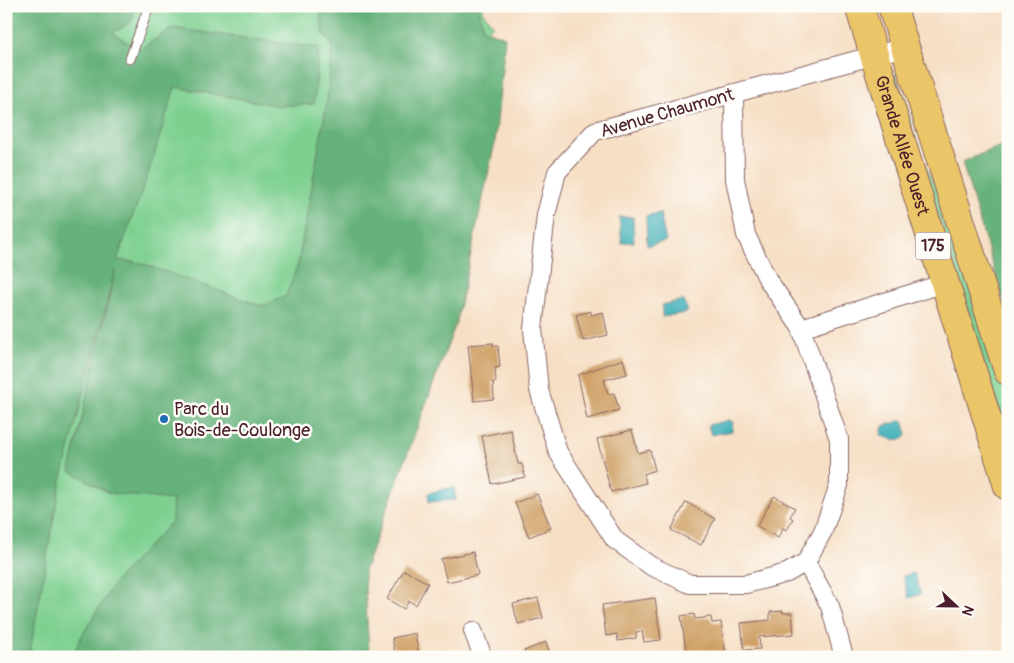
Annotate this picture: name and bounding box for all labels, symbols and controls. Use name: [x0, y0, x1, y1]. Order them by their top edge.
street label: Grande Allée Ouest: [870, 73, 935, 219]
street label: Avenue Chaumont: [597, 83, 737, 143]
road number: 175: [916, 232, 950, 260]
place label: Parc du Bois-de-Coulonge: [174, 398, 310, 442]
marker: Parc du Bois-de-Coulonge: [158, 413, 170, 425]
north arrow: [932, 580, 982, 630]
text: N: [958, 603, 977, 618]

